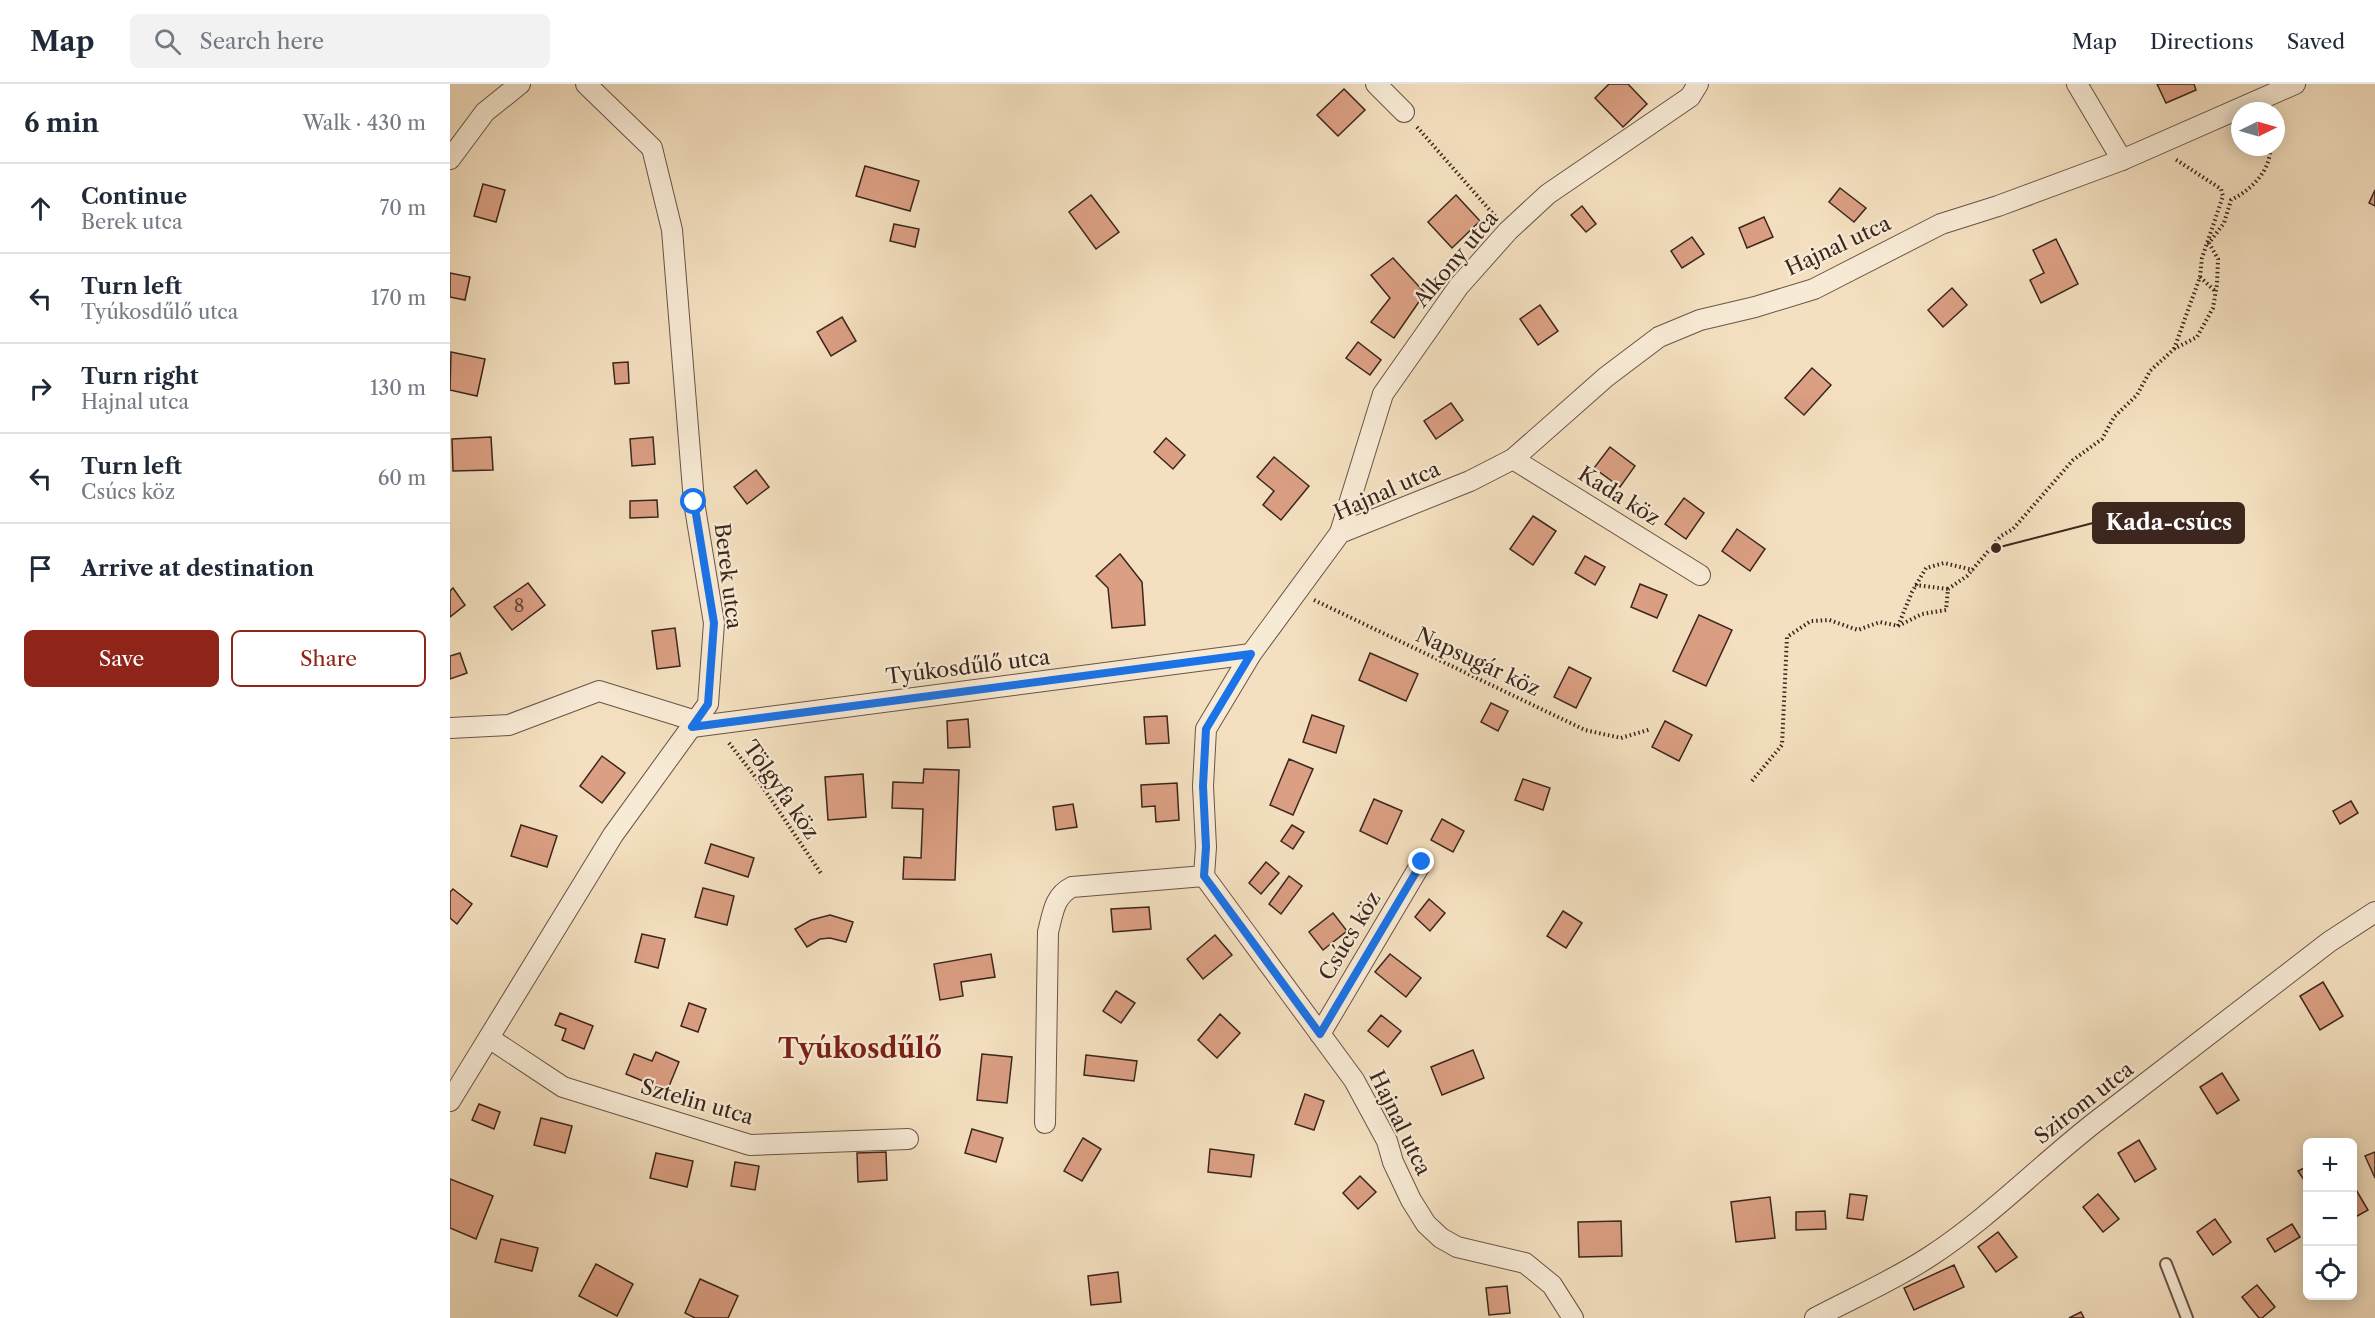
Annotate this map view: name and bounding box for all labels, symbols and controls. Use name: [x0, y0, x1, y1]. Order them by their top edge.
search box: [130, 14, 550, 68]
text: Map: [30, 24, 94, 58]
icon: search: [151, 25, 184, 58]
text: Search here: [199, 28, 324, 55]
text: Map: [2072, 29, 2117, 54]
text: Directions: [2150, 29, 2254, 54]
text: Saved: [2287, 29, 2345, 54]
north arrow: [2231, 102, 2285, 156]
text: 6 min: [24, 107, 99, 139]
text: Walk · 430 m: [303, 111, 426, 135]
text: Continue: [81, 183, 187, 210]
icon: ahead: [24, 192, 57, 225]
text: 70 m: [380, 196, 426, 220]
street label: Alkony utca: [1408, 205, 1504, 313]
text: Berek utca: [81, 210, 182, 234]
street label: Hajnal utca: [1781, 210, 1895, 281]
text: Turn left: [81, 273, 182, 300]
icon: left: [24, 282, 57, 315]
text: 170 m: [371, 286, 426, 310]
text: Tyúkosdűlő utca: [81, 300, 238, 324]
text: Turn right: [81, 363, 199, 390]
icon: right: [24, 372, 57, 405]
text: 130 m: [370, 376, 426, 400]
text: Hajnal utca: [81, 390, 189, 414]
text: Turn left: [81, 453, 182, 480]
street label: Hajnal utca: [1330, 456, 1445, 525]
street label: Kada köz: [1574, 461, 1665, 530]
icon: left: [24, 462, 57, 495]
text: 60 m: [378, 466, 426, 490]
text: Csúcs köz: [81, 480, 175, 504]
route start: [680, 488, 706, 514]
callout: Kada-csúcs: [2093, 503, 2244, 543]
text: Kada-csúcs: [2106, 509, 2232, 536]
street label: Berek utca: [710, 522, 748, 631]
icon: arrive: [24, 552, 57, 585]
text: Arrive at destination: [81, 555, 314, 582]
house number: 8: [514, 595, 524, 617]
street label: Napsugár köz: [1412, 622, 1544, 701]
button: Save: [24, 630, 219, 687]
button: Share: [231, 630, 426, 687]
street label: Tyúkosdűlő utca: [884, 644, 1052, 689]
street label: Tölgyfa köz: [738, 736, 825, 844]
route end: [1408, 848, 1434, 874]
street label: Csúcs köz: [1313, 887, 1386, 985]
district label: Tyúkosdűlő: [778, 1032, 942, 1065]
street label: Szirom utca: [2029, 1056, 2139, 1149]
street label: Hajnal utca: [1364, 1066, 1437, 1180]
street label: Sztelin utca: [638, 1073, 757, 1130]
map controls: [2303, 1138, 2357, 1300]
button: +: [2303, 1138, 2357, 1192]
button: −: [2303, 1192, 2357, 1246]
button: locate: [2303, 1246, 2357, 1300]

